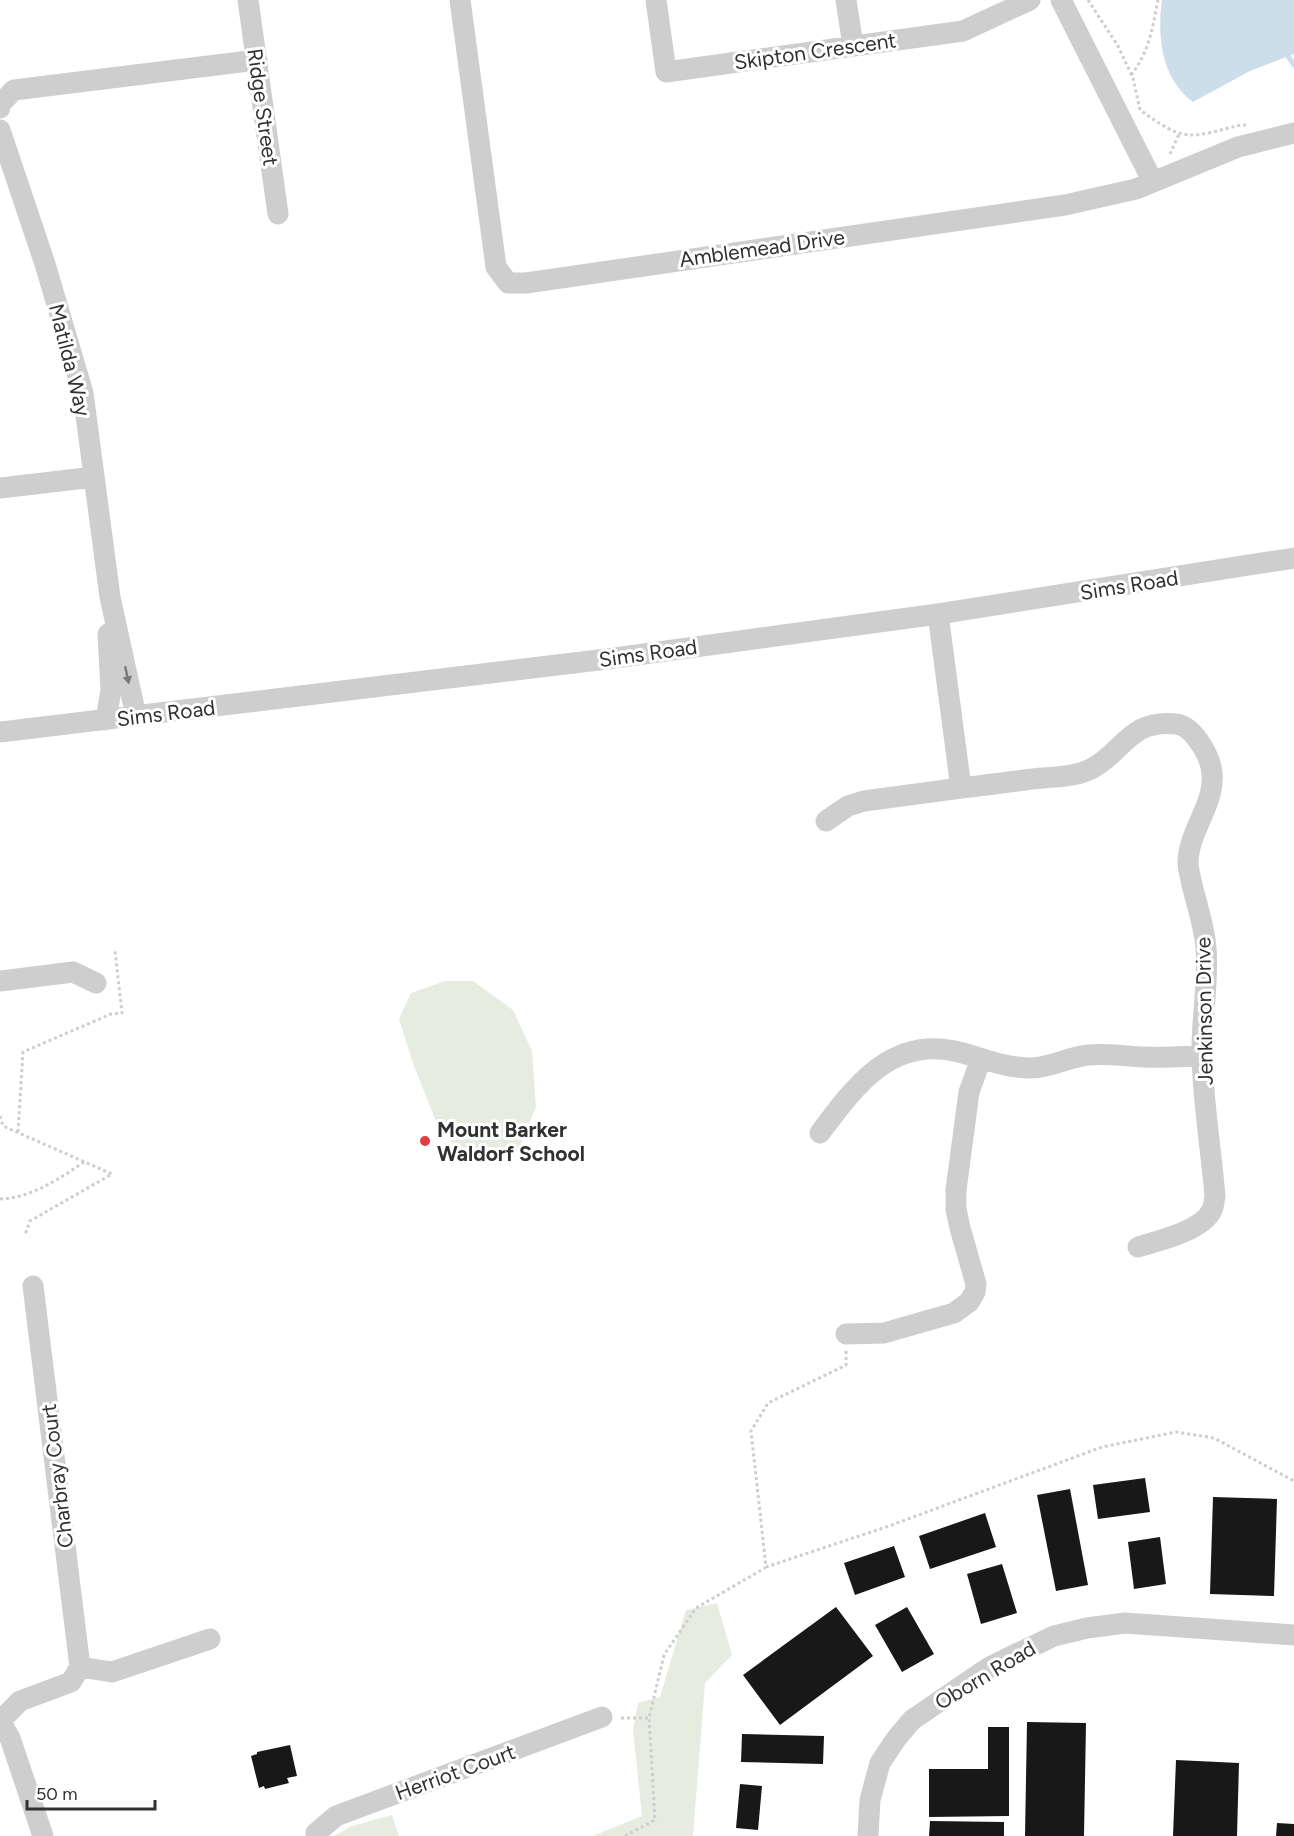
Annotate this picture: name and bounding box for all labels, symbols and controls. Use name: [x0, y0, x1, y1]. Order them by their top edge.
street label: Skipton Crescent: [732, 27, 898, 75]
street label: Ridge Street: [242, 47, 284, 167]
street label: Amblemead Drive: [678, 224, 846, 272]
street label: Matilda Way: [44, 301, 96, 419]
street label: Sims Road: [1078, 565, 1180, 605]
street label: Sims Road: [597, 634, 699, 672]
one-way arrow: [123, 666, 132, 685]
street label: Sims Road: [115, 695, 217, 731]
street label: Jenkinson Drive: [1190, 937, 1218, 1085]
place label: Mount Barker Waldorf School: [437, 1117, 585, 1166]
marker: Mount Barker Waldorf School: [418, 1134, 432, 1148]
street label: Charbray Court: [36, 1402, 78, 1549]
street label: Oborn Road: [930, 1635, 1040, 1715]
street label: Herriot Court: [392, 1739, 518, 1805]
scale bar: [27, 1773, 154, 1811]
text: 50 m: [36, 1783, 78, 1805]

